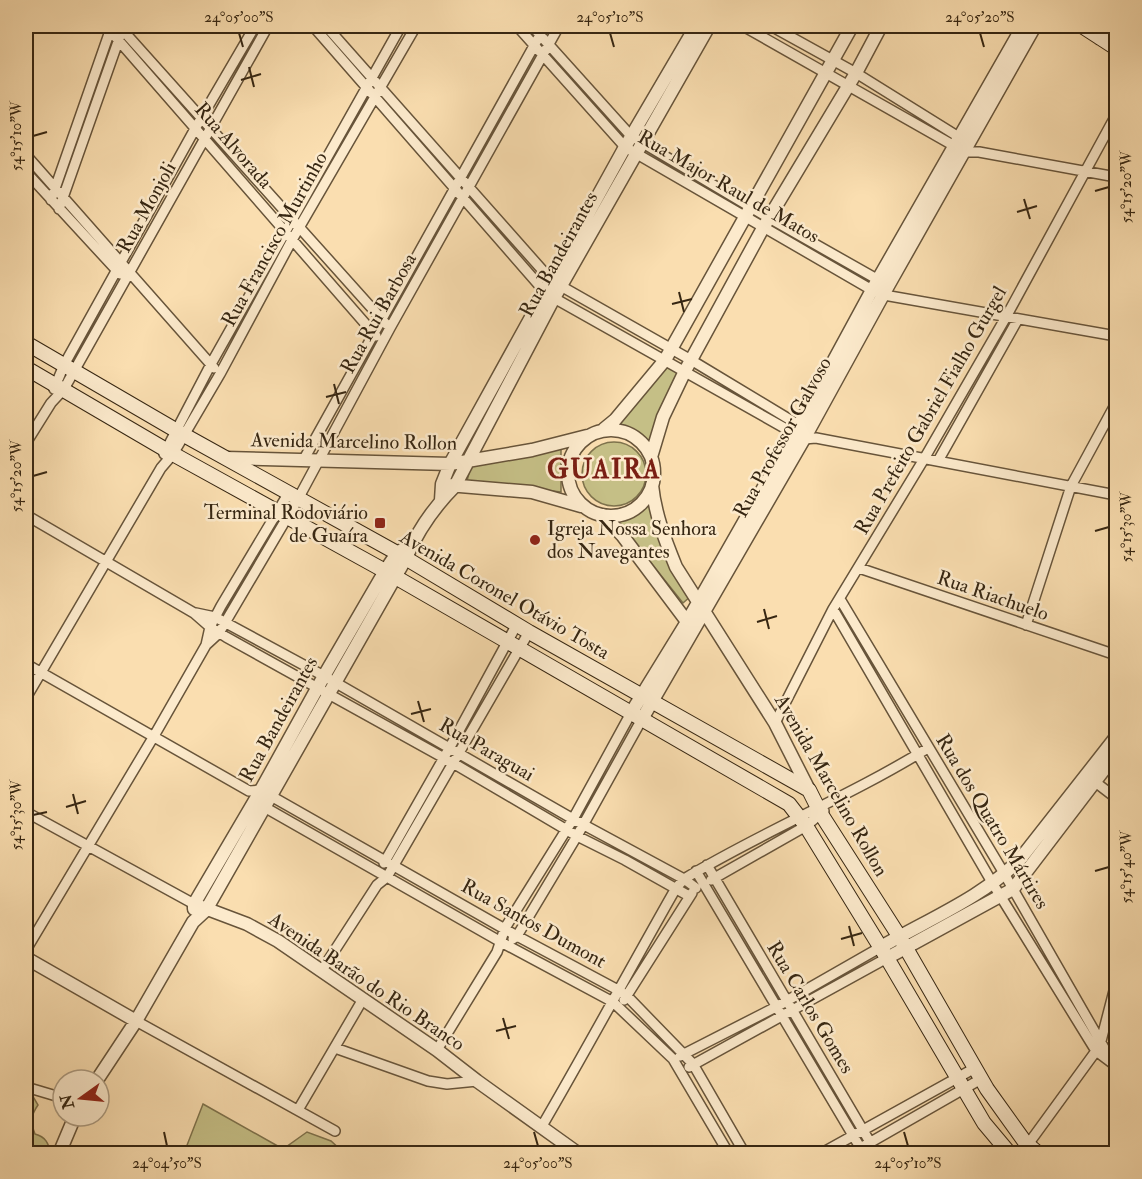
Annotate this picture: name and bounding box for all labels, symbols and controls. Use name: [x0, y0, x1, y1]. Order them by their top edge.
text: 24°05'00"S: [204, 8, 274, 27]
text: 24°05'10"S: [577, 8, 643, 27]
text: 24°05'20"S: [945, 8, 1015, 27]
street label: Rua Alvorada: [189, 97, 278, 194]
text: 54°15'10"W: [7, 100, 26, 171]
street label: Rua Major Raul de Matos: [634, 124, 824, 249]
street label: Rua Francisco Murtinho: [216, 147, 333, 331]
text: 54°15'20"W: [1117, 150, 1136, 223]
street label: Rua Monjoli: [111, 157, 182, 257]
street label: Rua Bandeirantes: [514, 187, 603, 321]
street label: Rua Rui Barbosa: [335, 248, 422, 378]
street label: Rua Prefeito Gabriel Fialho Gurgel: [849, 282, 1012, 539]
street label: Rua Professor Galvoso: [728, 353, 837, 522]
street label: Avenida Marcelino Rollon: [250, 427, 457, 456]
text: 54°15'20"W: [7, 439, 26, 512]
district label: GUAIRA: [547, 454, 661, 486]
text: 54°15'30"W: [1117, 491, 1136, 562]
place label: Terminal Rodoviário de Guaíra: [204, 500, 369, 548]
marker: Terminal Rodoviário de Guaíra: [373, 516, 387, 530]
place label: Igreja Nossa Senhora dos Navegantes: [547, 516, 717, 564]
street label: Avenida Coronel Otávio Tosta: [395, 524, 615, 665]
marker: Igreja Nossa Senhora dos Navegantes: [528, 533, 542, 547]
street label: Rua Riachuelo: [934, 565, 1052, 626]
street label: Rua Bandeirantes: [234, 652, 323, 786]
street label: Avenida Marcelino Rollon: [769, 689, 894, 881]
street label: Rua Paraguai: [435, 712, 539, 787]
street label: Rua dos Quatro Mártires: [930, 729, 1055, 913]
text: 54°15'30"W: [7, 779, 26, 850]
text: 54°15'40"W: [1117, 830, 1136, 903]
street label: Rua Santos Dumont: [457, 873, 611, 974]
street label: Avenida Barão do Rio Branco: [263, 906, 470, 1056]
street label: Rua Carlos Gomes: [761, 937, 860, 1078]
north arrow: [51, 1068, 111, 1128]
text: N: [56, 1091, 79, 1112]
text: 24°04'50"S: [132, 1154, 202, 1173]
text: 24°05'00"S: [503, 1154, 573, 1173]
text: 24°05'10"S: [875, 1154, 941, 1173]

